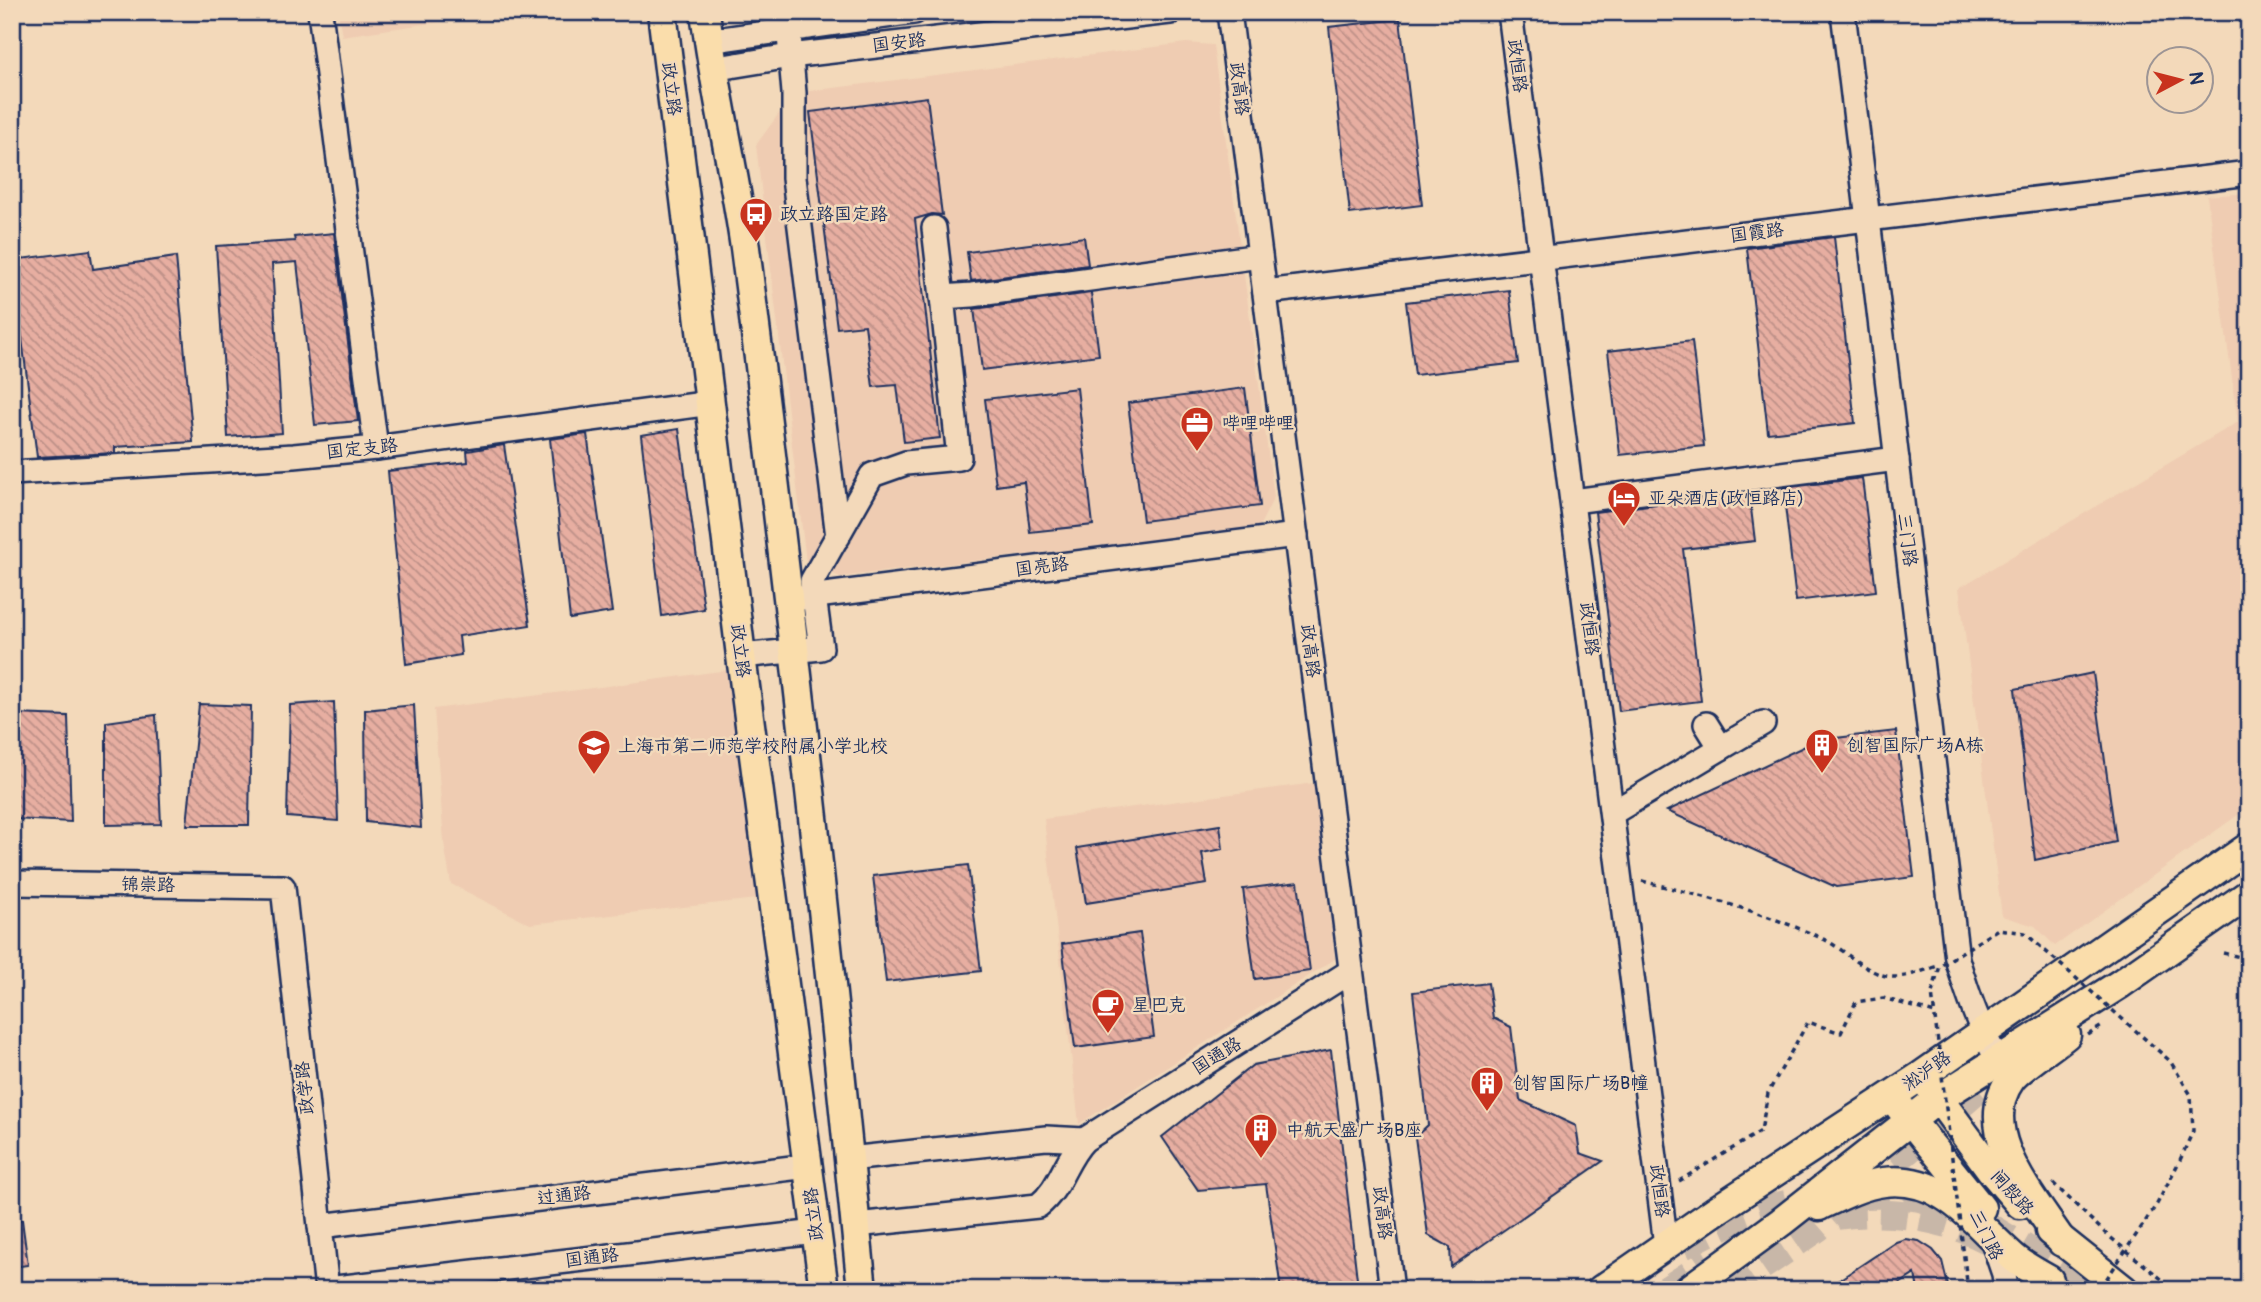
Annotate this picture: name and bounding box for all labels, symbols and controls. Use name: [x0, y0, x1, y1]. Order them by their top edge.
street label: 国安路: [871, 28, 927, 58]
street label: 政恒路: [1502, 38, 1532, 94]
north arrow: [2146, 46, 2216, 116]
street label: 政立路: [656, 61, 686, 117]
street label: 政高路: [1224, 61, 1254, 117]
text: N: [2183, 70, 2209, 86]
bus stop icon: 政立路国定路: [737, 195, 775, 244]
place label: 政立路国定路: [780, 203, 888, 226]
street label: 国霞路: [1729, 218, 1785, 248]
office icon: 哔哩哔哩: [1178, 404, 1216, 453]
place label: 哔哩哔哩: [1222, 412, 1294, 435]
street label: 国定支路: [325, 434, 399, 464]
hotel icon: 亚朵酒店(政恒路店): [1605, 479, 1643, 528]
place label: 亚朵酒店(政恒路店): [1648, 487, 1804, 510]
street label: 三门路: [1892, 512, 1922, 568]
street label: 国亮路: [1014, 552, 1070, 582]
street label: 政恒路: [1574, 601, 1604, 657]
street label: 政立路: [725, 623, 755, 679]
street label: 政高路: [1295, 623, 1325, 679]
building icon: 创智国际广场A栋: [1803, 726, 1841, 775]
school or university icon: 上海市第二师范学校附属小学北校: [575, 727, 613, 776]
place label: 创智国际广场A栋: [1846, 734, 1984, 757]
place label: 上海市第二师范学校附属小学北校: [618, 735, 888, 758]
street label: 锦崇路: [121, 873, 175, 897]
cafe icon: 星巴克: [1089, 986, 1127, 1035]
place label: 星巴克: [1132, 994, 1186, 1017]
street label: 国通路: [1188, 1032, 1246, 1080]
street label: 淞沪路: [1898, 1046, 1956, 1096]
street label: 政学路: [291, 1060, 319, 1116]
building icon: 创智国际广场B幢: [1468, 1064, 1506, 1113]
place label: 创智国际广场B幢: [1512, 1072, 1648, 1095]
building icon: 中航天盛广场B座: [1242, 1111, 1280, 1160]
place label: 中航天盛广场B座: [1286, 1119, 1422, 1142]
street label: 政恒路: [1644, 1163, 1674, 1219]
street label: 闸殷路: [1985, 1165, 2039, 1221]
street label: 过通路: [536, 1181, 592, 1211]
street label: 政高路: [1367, 1185, 1397, 1241]
street label: 政立路: [799, 1186, 829, 1242]
street label: 三门路: [1964, 1206, 2008, 1264]
street label: 国通路: [564, 1243, 620, 1273]

